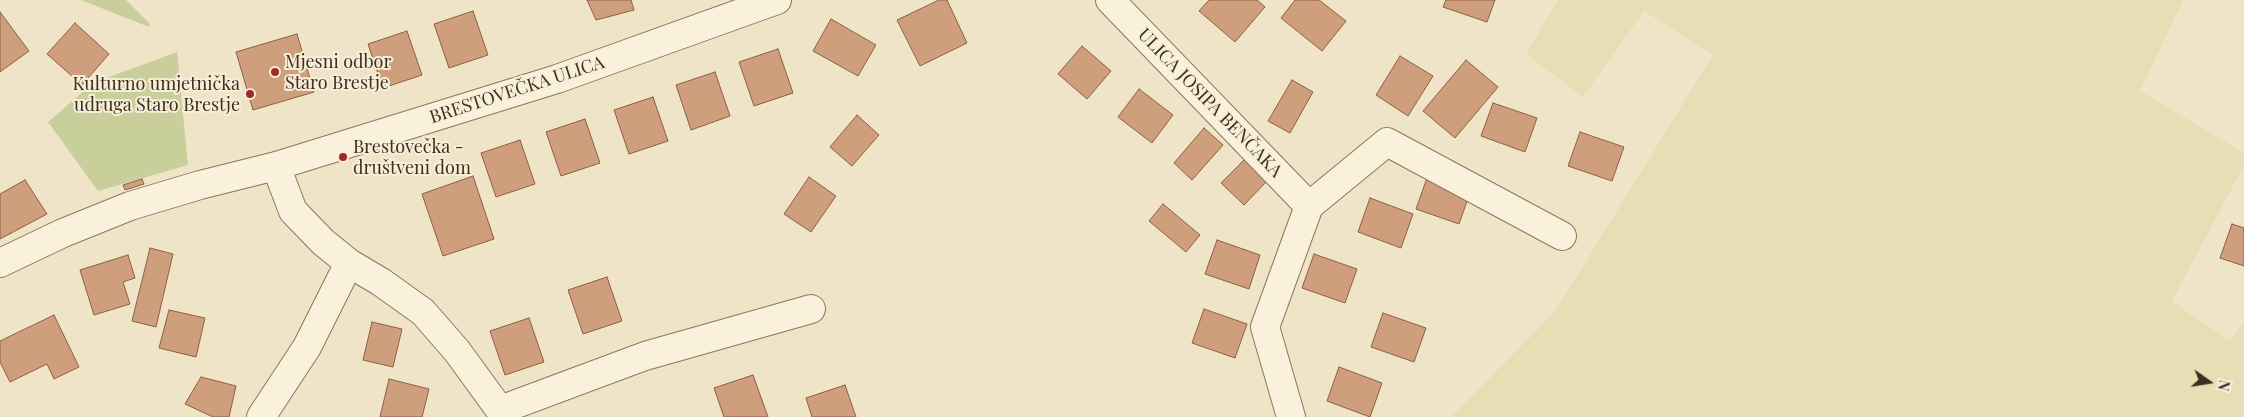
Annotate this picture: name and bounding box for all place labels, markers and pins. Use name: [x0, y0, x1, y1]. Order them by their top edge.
place label: Mjesni odbor Staro Brestje: [285, 51, 391, 94]
marker: Mjesni odbor Staro Brestje: [269, 66, 281, 78]
place label: Kulturno umjetnička udruga Staro Brestje: [72, 73, 240, 116]
marker: Kulturno umjetnička udruga Staro Brestje: [244, 88, 256, 100]
place label: Brestovečka - društveni dom: [353, 136, 471, 178]
marker: Brestovečka - društveni dom: [337, 151, 349, 163]

